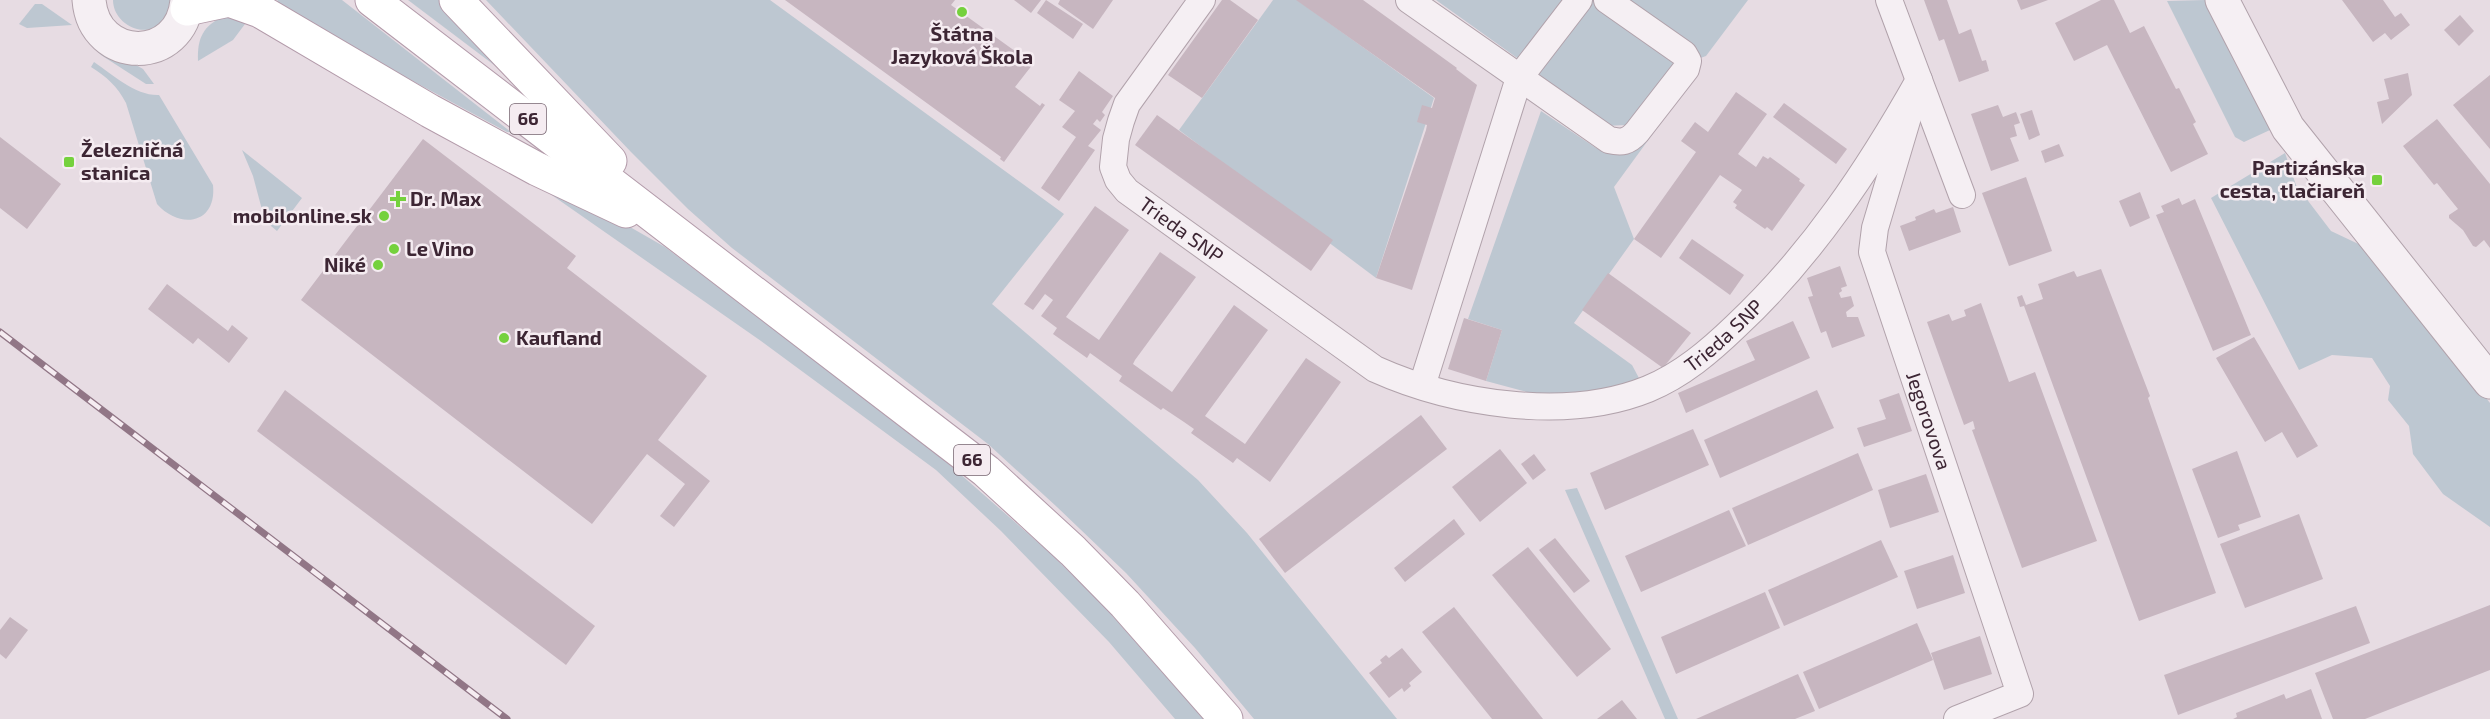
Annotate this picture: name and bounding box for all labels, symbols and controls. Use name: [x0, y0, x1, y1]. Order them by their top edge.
marker: Štátna Jazyková Škola: [955, 5, 969, 19]
place label: Štátna Jazyková Škola: [891, 21, 1033, 69]
road number: 66: [510, 104, 546, 134]
place label: Železničná stanica: [81, 137, 184, 184]
marker: Železničná stanica: [62, 155, 76, 169]
place label: Partizánska cesta, tlačiareň: [2220, 155, 2365, 202]
marker: Partizánska cesta, tlačiareň: [2370, 173, 2384, 187]
place label: Dr. Max: [410, 186, 482, 210]
street label: Trieda SNP: [1135, 191, 1228, 267]
marker: Dr. Max: [391, 192, 405, 206]
place label: mobilonline.sk: [233, 203, 373, 227]
marker: mobilonline.sk: [377, 209, 391, 223]
place label: Le Vino: [406, 236, 474, 260]
marker: Le Vino: [387, 242, 401, 256]
place label: Niké: [324, 252, 366, 276]
marker: Niké: [371, 258, 385, 272]
street label: Trieda SNP: [1679, 294, 1767, 377]
place label: Kaufland: [516, 325, 602, 349]
marker: Kaufland: [497, 331, 511, 345]
street label: Jegorovova: [1902, 368, 1957, 473]
road number: 66: [954, 445, 990, 475]

